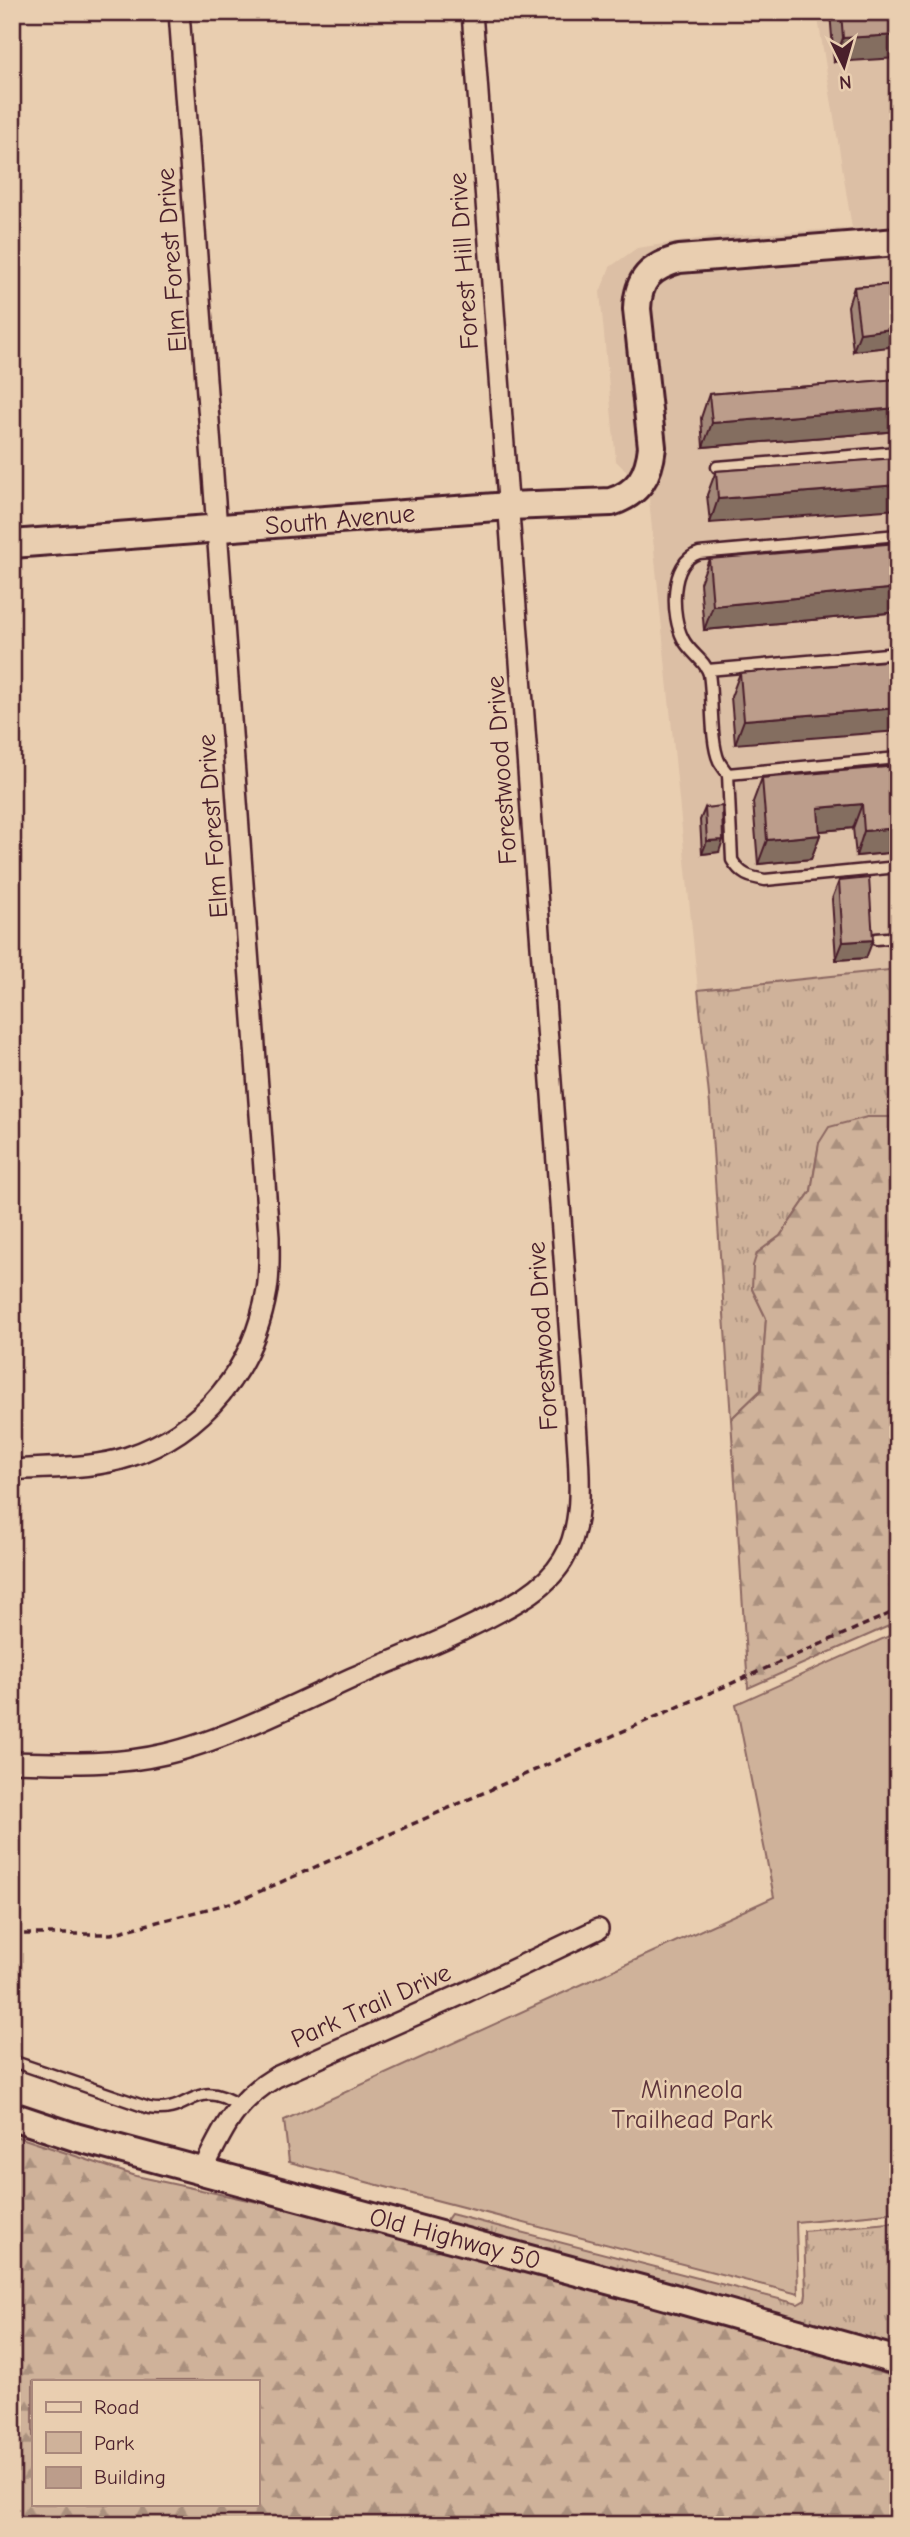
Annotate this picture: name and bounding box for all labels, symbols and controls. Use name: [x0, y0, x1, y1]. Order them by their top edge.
north arrow: [808, 32, 878, 102]
text: N: [838, 70, 853, 93]
street label: Elm Forest Drive: [151, 167, 193, 353]
street label: Forest Hill Drive: [443, 171, 485, 351]
street label: South Avenue: [264, 498, 416, 542]
street label: Forestwood Drive: [480, 674, 524, 866]
street label: Elm Forest Drive: [192, 733, 234, 919]
street label: Forestwood Drive: [521, 1240, 565, 1432]
street label: Park Trail Drive: [287, 1957, 455, 2055]
park label: Minneola Trailhead Park: [611, 2075, 773, 2135]
street label: Old Highway 50: [366, 2202, 544, 2276]
legend: [32, 2380, 259, 2506]
text: Road: [94, 2395, 139, 2419]
text: Park: [94, 2431, 134, 2455]
text: Building: [94, 2465, 166, 2489]

